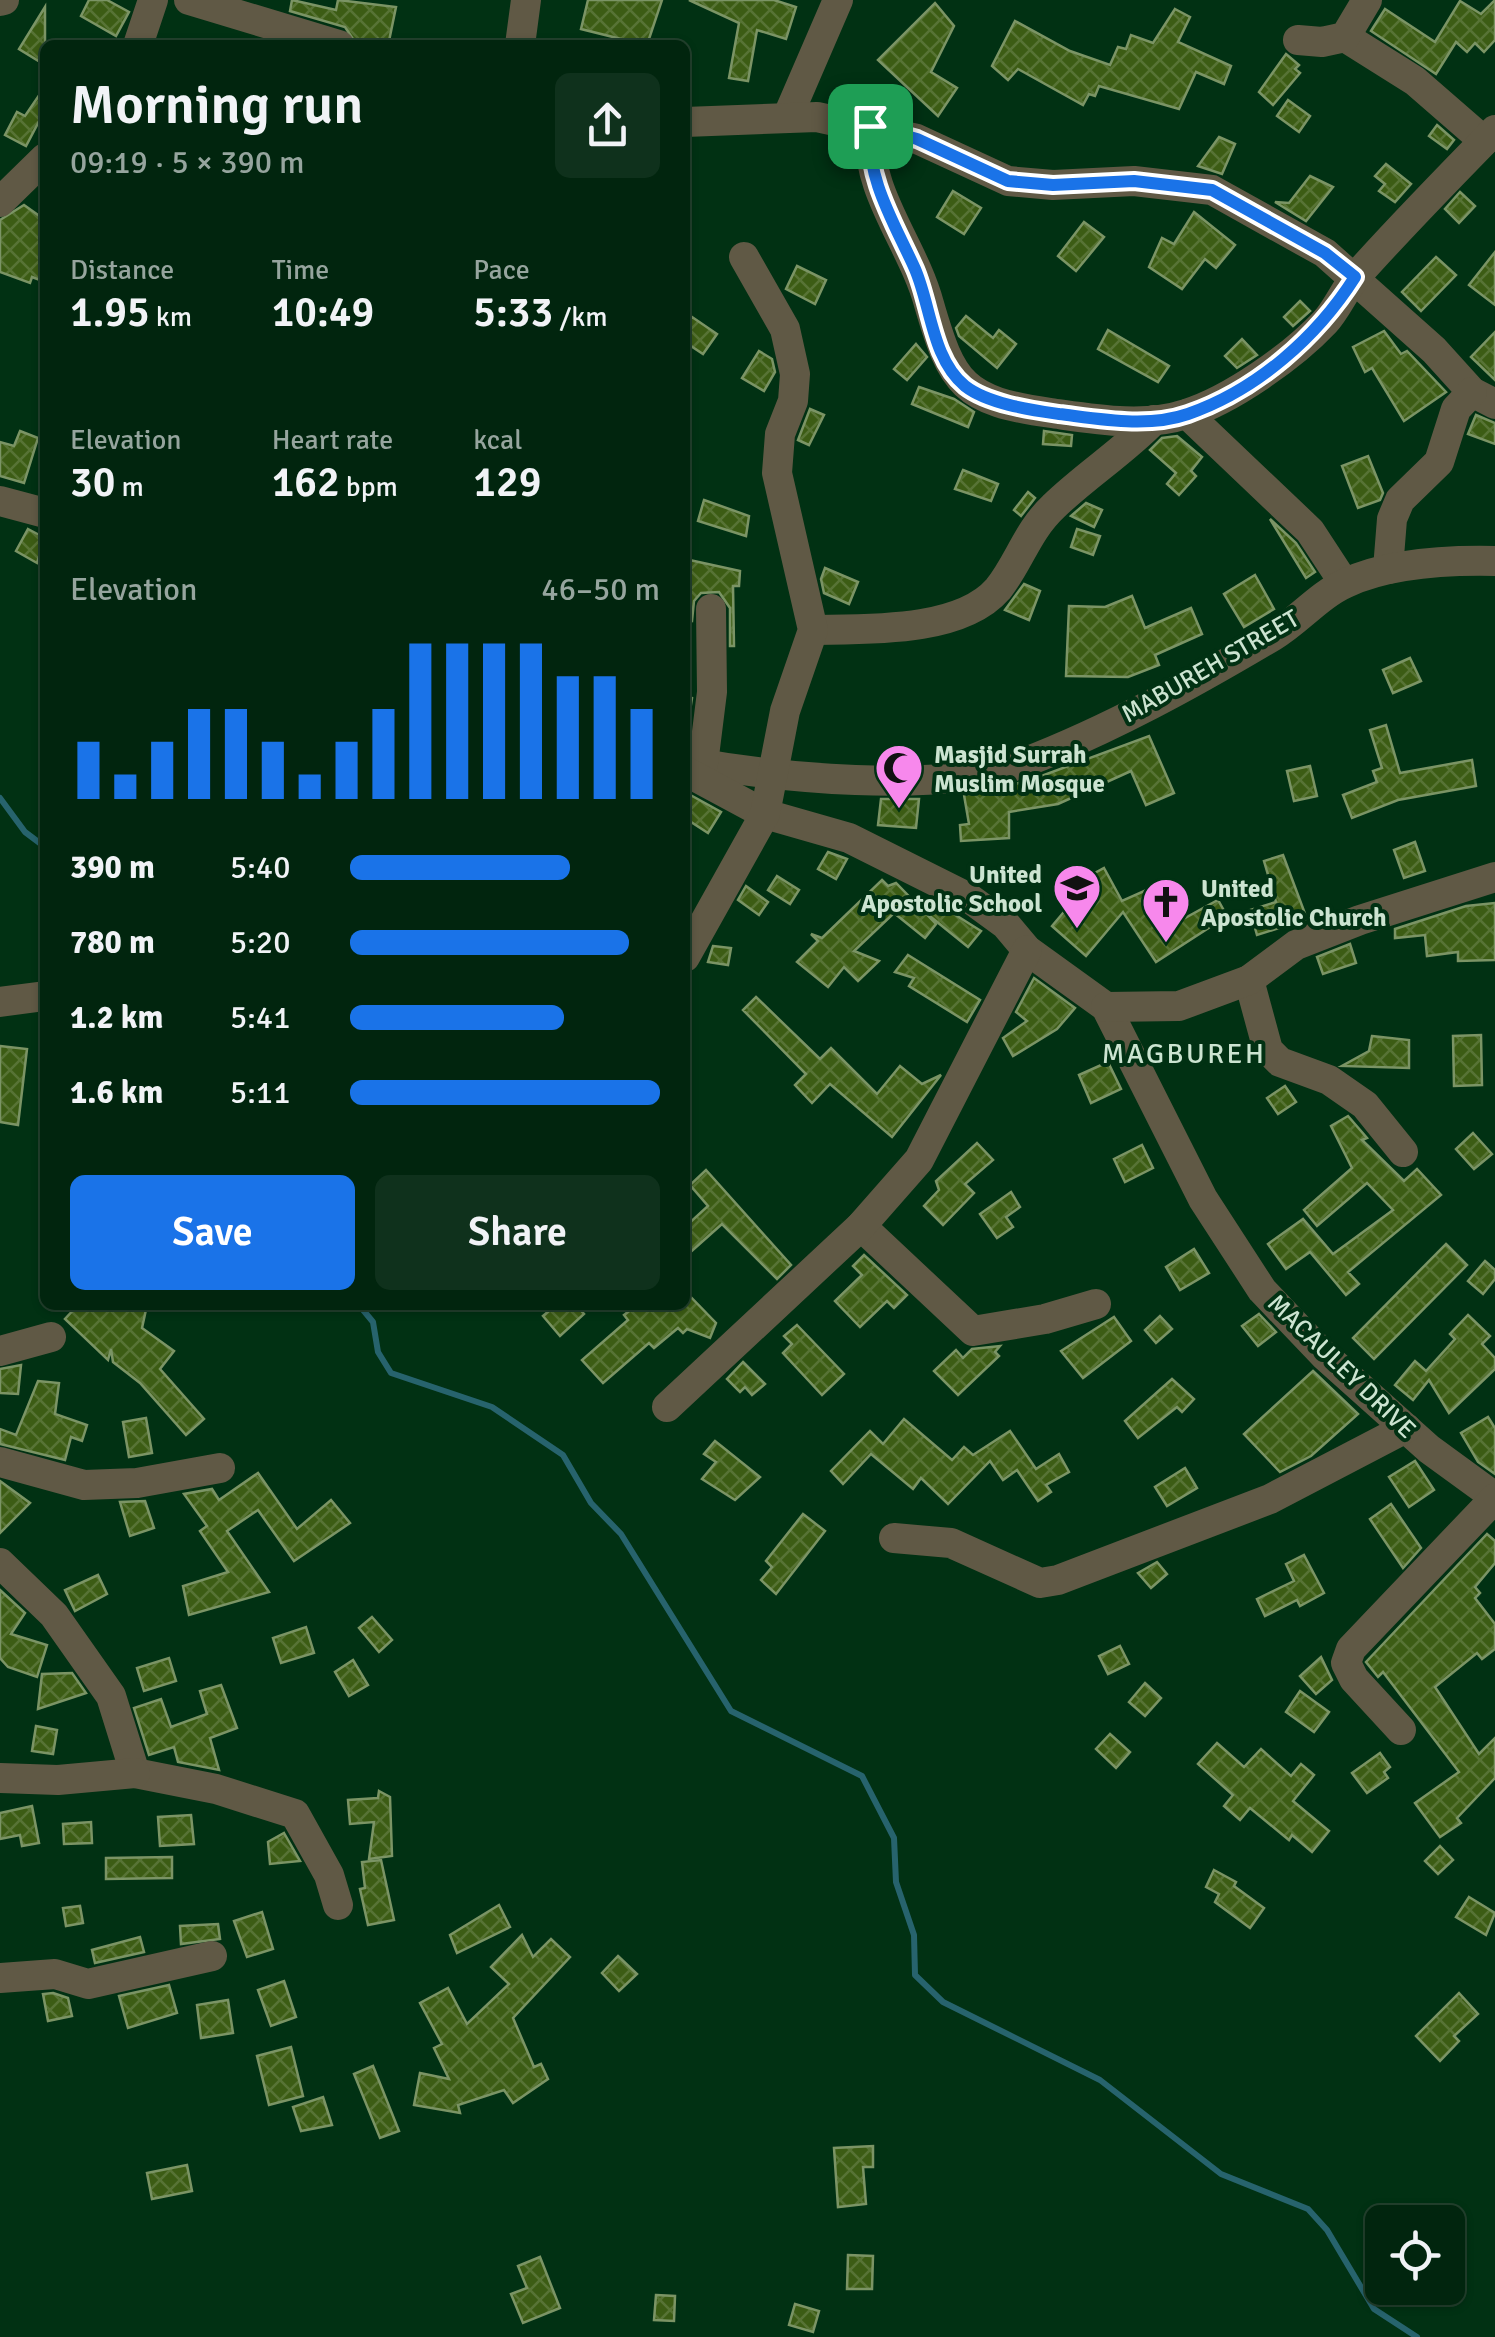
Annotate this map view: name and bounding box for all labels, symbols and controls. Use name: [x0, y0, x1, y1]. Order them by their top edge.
text: Morning run: [70, 71, 363, 139]
button: share: [555, 73, 660, 178]
pin: [828, 84, 913, 169]
icon: arrive: [843, 99, 898, 154]
text: 09:19 · 5 × 390 m: [70, 143, 305, 182]
text: Distance: [70, 253, 174, 287]
text: Time: [272, 253, 329, 287]
text: Pace: [473, 253, 530, 287]
text: 1.95: [70, 287, 150, 338]
text: 10:49: [272, 287, 374, 338]
text: 5:33: [473, 287, 553, 338]
text: km: [150, 300, 192, 334]
text: /km: [553, 300, 608, 334]
text: Elevation: [70, 423, 182, 457]
text: Heart rate: [272, 423, 393, 457]
text: kcal: [473, 423, 522, 457]
text: 30: [70, 457, 115, 508]
text: 162: [272, 457, 340, 508]
text: 129: [473, 457, 541, 508]
text: m: [115, 470, 144, 504]
text: bpm: [340, 470, 398, 504]
text: Elevation: [70, 570, 197, 609]
text: 46–50 m: [541, 570, 660, 609]
street label: MABUREH STREET: [1116, 602, 1305, 729]
place label: Masjid Surrah Muslim Mosque: [934, 739, 1105, 799]
mosque icon: Masjid Surrah Muslim Mosque: [873, 742, 925, 810]
text: 390 m: [70, 848, 155, 887]
text: 5:40: [230, 848, 290, 887]
place label: United Apostolic School: [861, 859, 1042, 919]
school or university icon: United Apostolic School: [1051, 862, 1103, 930]
place label: United Apostolic Church: [1201, 873, 1387, 933]
church icon: United Apostolic Church: [1140, 876, 1192, 944]
text: 780 m: [70, 923, 155, 962]
text: 5:20: [230, 923, 290, 962]
text: 1.2 km: [70, 998, 163, 1037]
text: 5:41: [230, 998, 290, 1037]
district label: MAGBUREH: [1102, 1037, 1266, 1071]
text: 1.6 km: [70, 1073, 163, 1112]
text: 5:11: [230, 1073, 290, 1112]
button: Save: [70, 1175, 355, 1290]
button: Share: [375, 1175, 660, 1290]
street label: MACAULEY DRIVE: [1261, 1288, 1423, 1444]
map controls: [1365, 2205, 1465, 2305]
button: locate: [1365, 2205, 1465, 2305]

